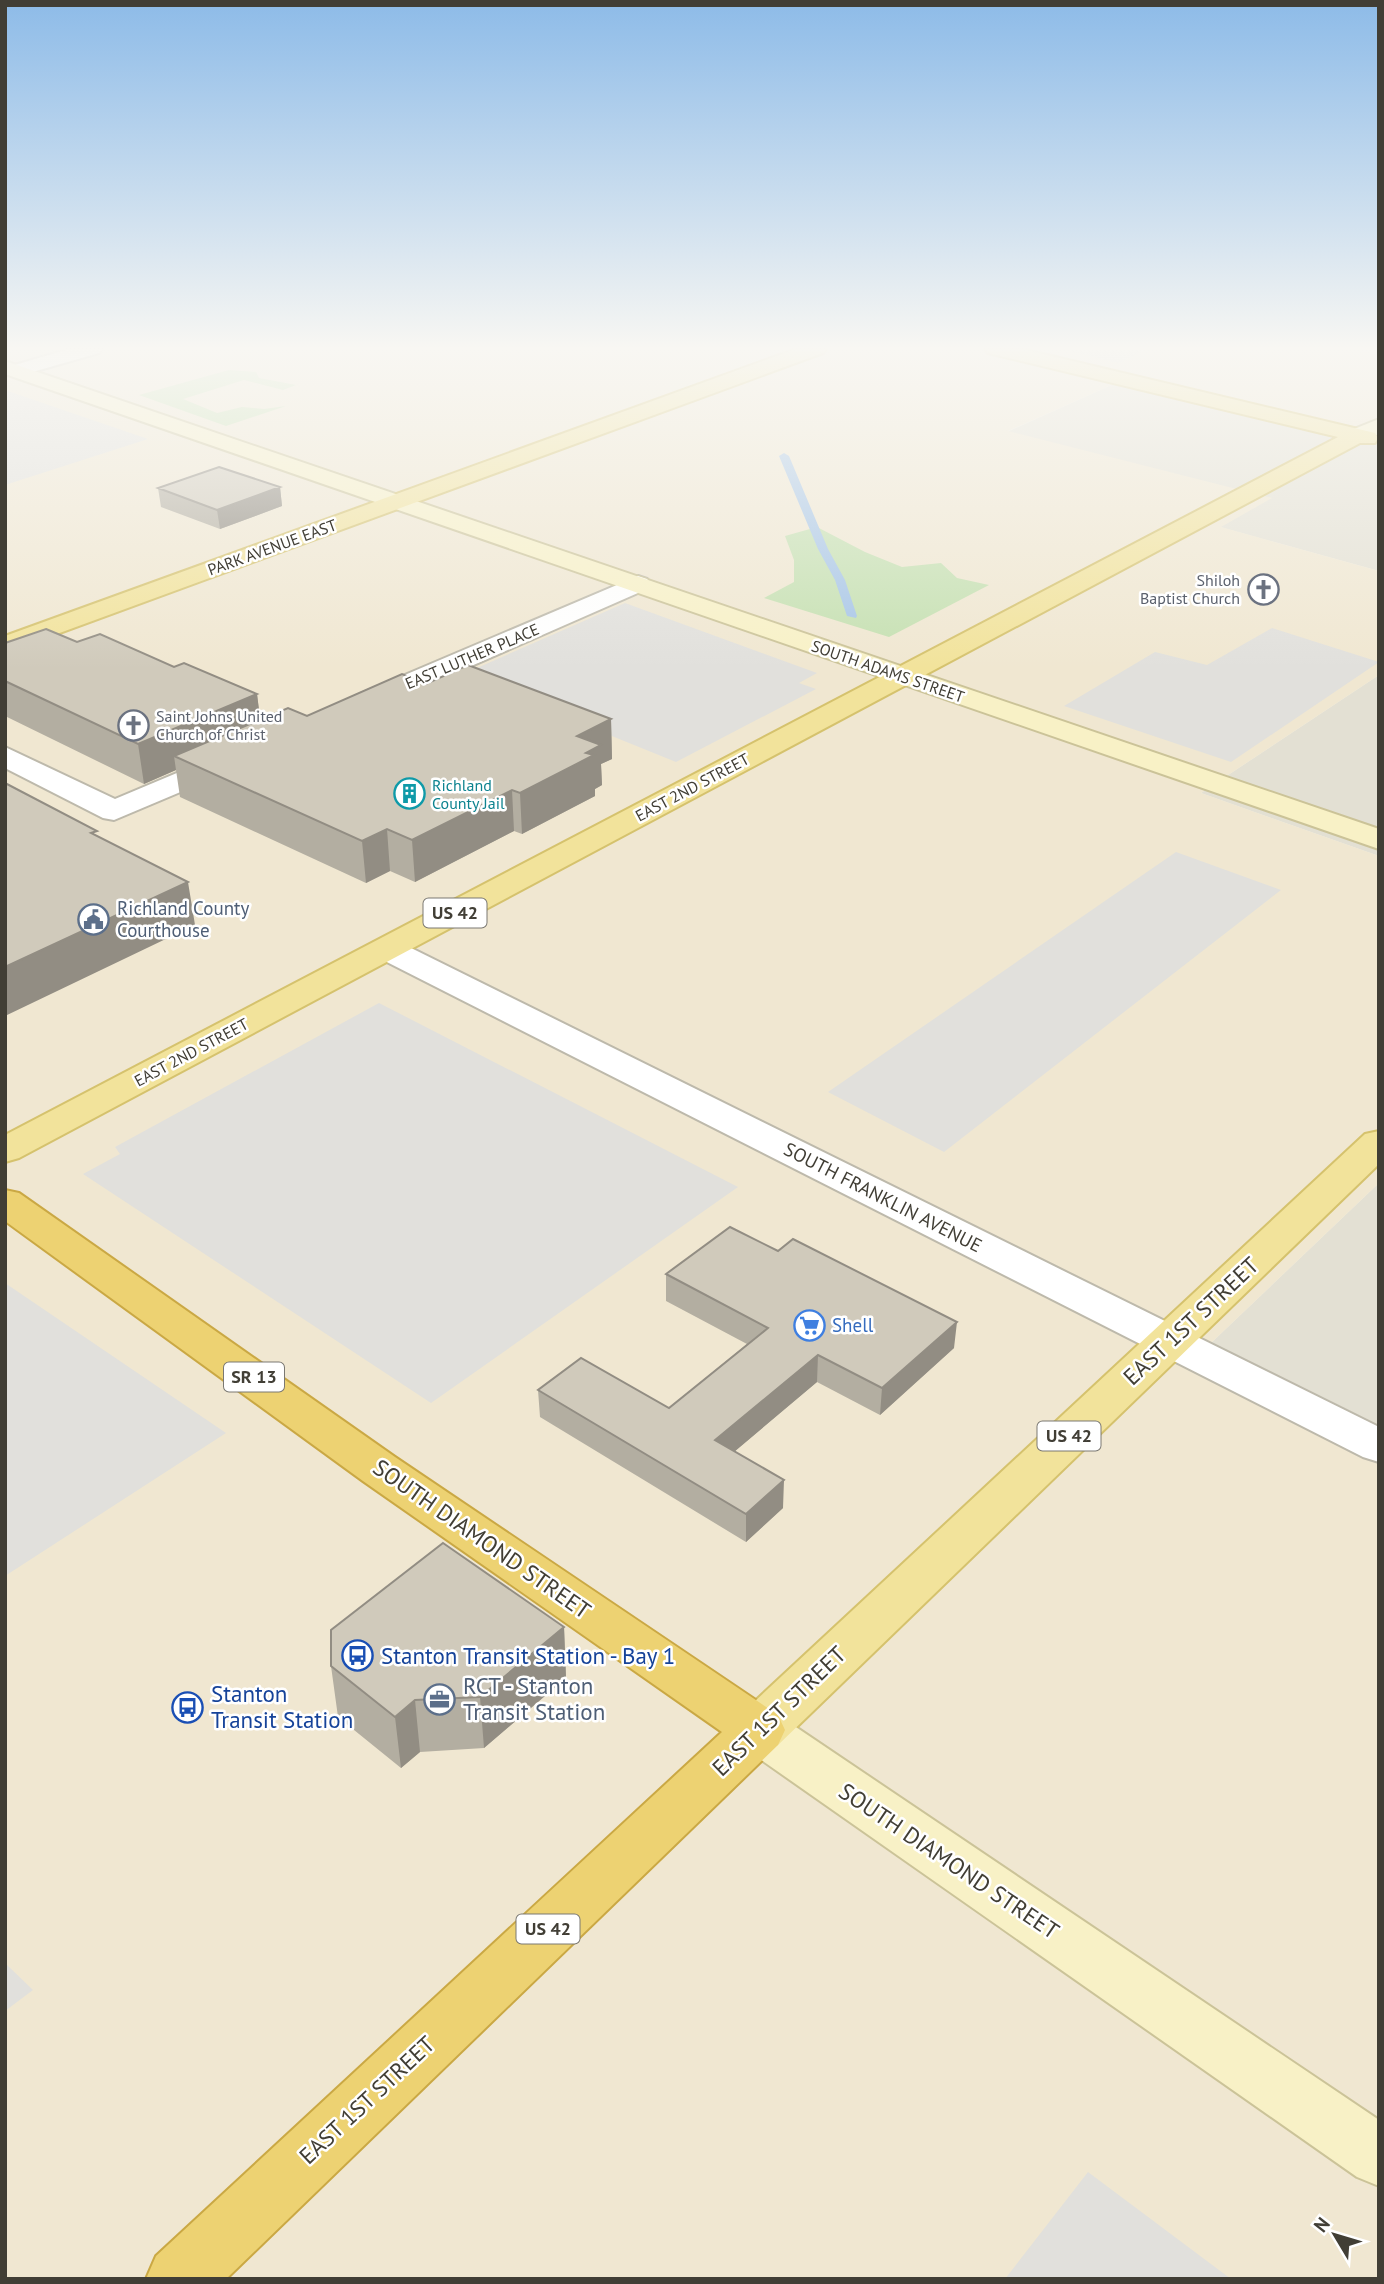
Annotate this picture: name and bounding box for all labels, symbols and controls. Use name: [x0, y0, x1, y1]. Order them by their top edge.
street label: PARK AVENUE EAST: [205, 514, 339, 580]
place label: Shiloh Baptist Church: [1140, 570, 1240, 608]
church icon: Shiloh Baptist Church: [1246, 572, 1280, 606]
street label: EAST LUTHER PLACE: [402, 619, 542, 693]
street label: SOUTH ADAMS STREET: [809, 635, 967, 707]
place label: Saint Johns United Church of Christ: [156, 706, 282, 744]
church icon: Saint Johns United Church of Christ: [116, 708, 150, 742]
street label: EAST 2ND STREET: [632, 749, 752, 825]
place label: Richland County Jail: [432, 775, 505, 813]
building icon: Richland County Jail: [392, 777, 426, 811]
place label: Richland County Courthouse: [117, 896, 249, 942]
road number: US 42: [424, 898, 486, 928]
public building icon: Richland County Courthouse: [77, 902, 111, 936]
street label: EAST 2ND STREET: [131, 1014, 251, 1090]
street label: SOUTH FRANKLIN AVENUE: [780, 1137, 986, 1257]
street label: EAST 1ST STREET: [1117, 1250, 1265, 1391]
supermarket icon: Shell: [792, 1308, 826, 1342]
place label: Shell: [832, 1313, 874, 1337]
road number: SR 13: [224, 1362, 284, 1392]
road number: US 42: [1038, 1422, 1100, 1450]
street label: SOUTH DIAMOND STREET: [368, 1452, 597, 1625]
bus stop icon: Stanton Transit Station - Bay 1: [341, 1639, 375, 1673]
street label: EAST 1ST STREET: [706, 1639, 852, 1782]
place label: Stanton Transit Station - Bay 1: [381, 1641, 675, 1670]
place label: RCT - Stanton Transit Station: [463, 1671, 605, 1726]
place label: Stanton Transit Station: [211, 1679, 353, 1734]
office icon: RCT - Stanton Transit Station: [423, 1682, 457, 1716]
bus stop icon: Stanton Transit Station: [171, 1690, 205, 1724]
street label: SOUTH DIAMOND STREET: [834, 1776, 1065, 1945]
road number: US 42: [516, 1914, 580, 1943]
street label: EAST 1ST STREET: [293, 2029, 441, 2170]
north arrow: [1300, 2200, 1370, 2270]
text: N: [1308, 2212, 1335, 2237]

